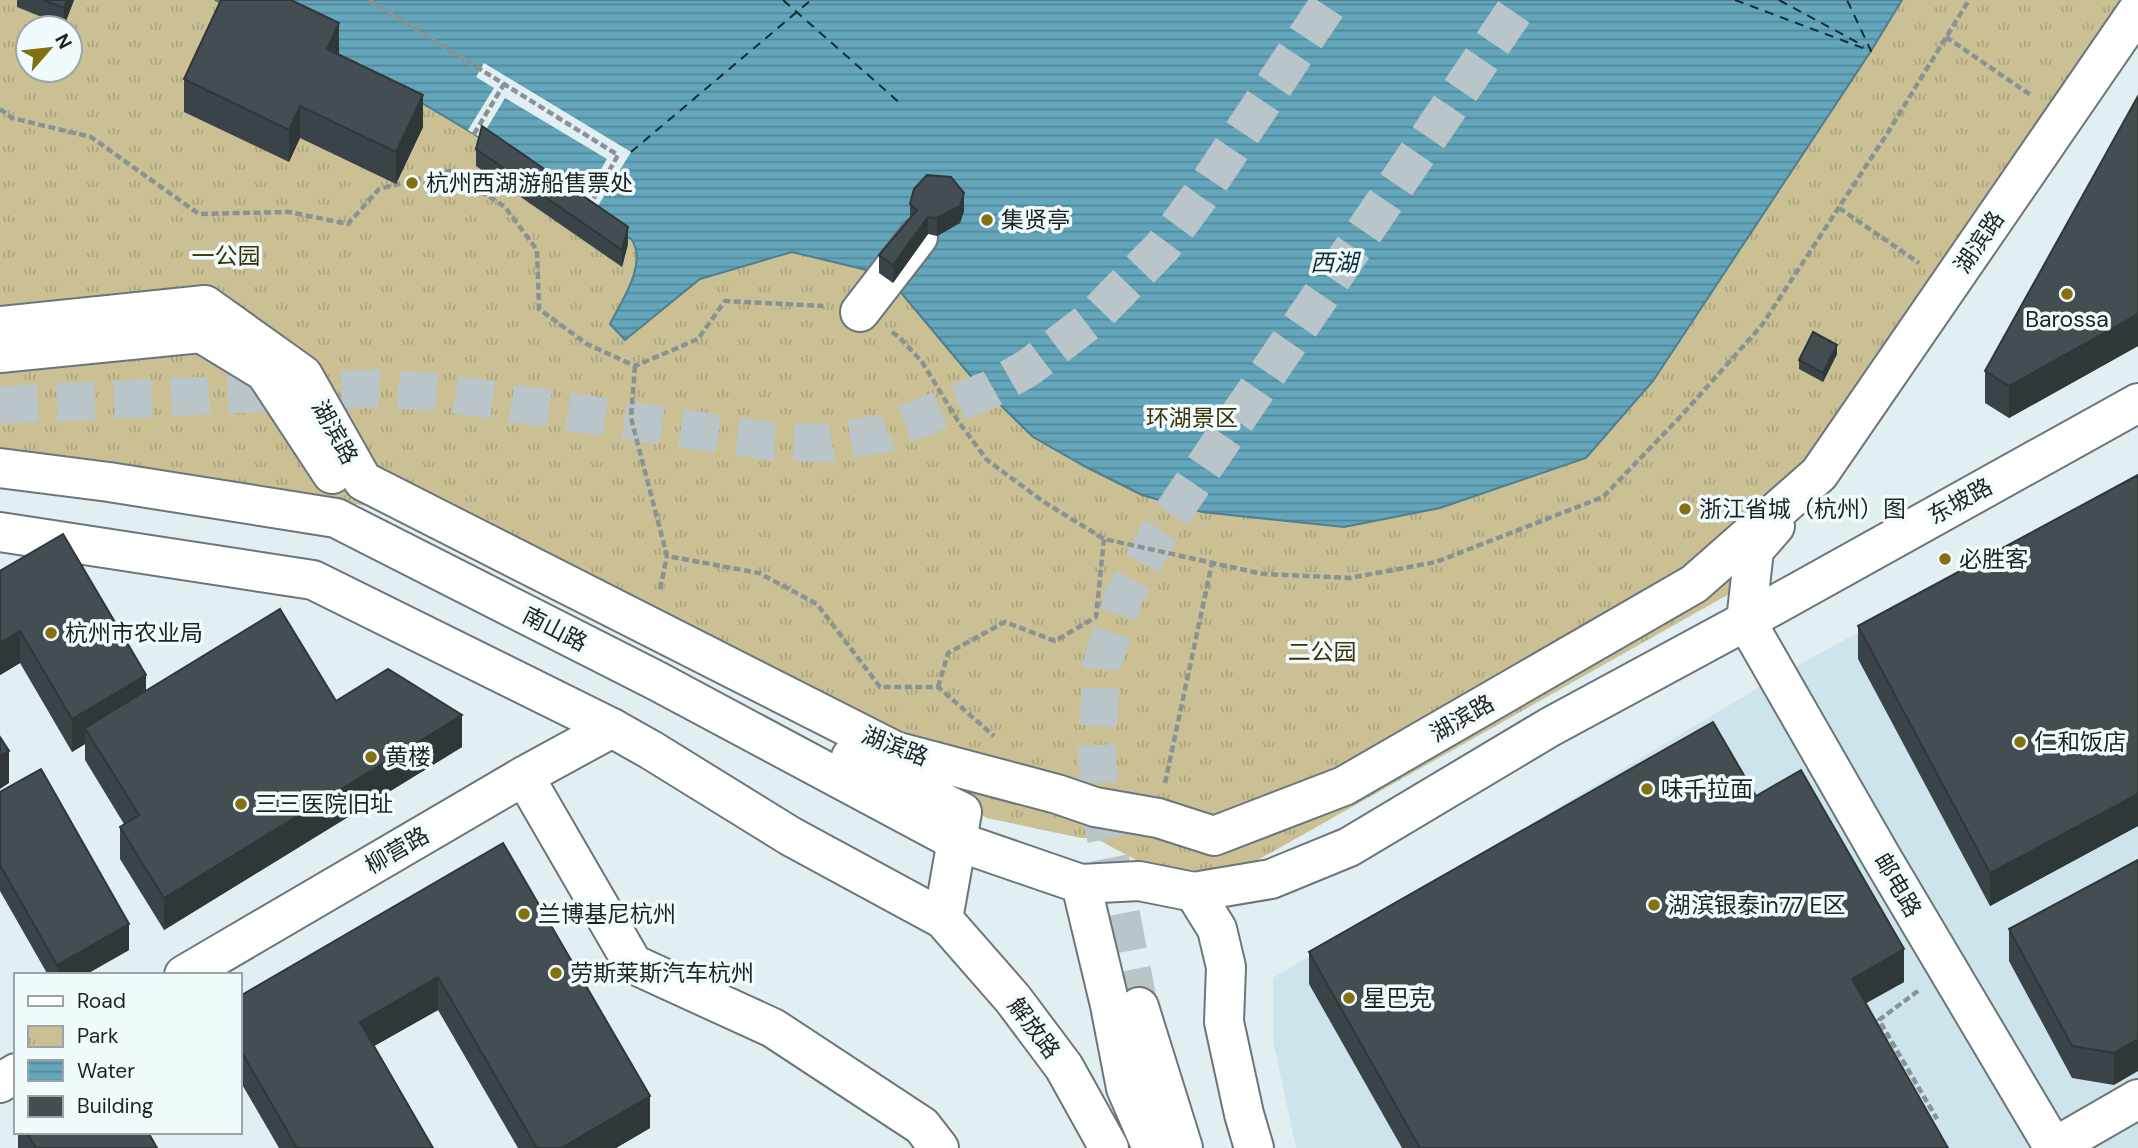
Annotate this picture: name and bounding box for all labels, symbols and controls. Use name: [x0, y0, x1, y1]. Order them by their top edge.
north arrow: [14, 14, 84, 84]
text: N: [49, 29, 78, 53]
place label: 杭州西湖游船售票处: [426, 168, 633, 198]
marker: 杭州西湖游船售票处: [404, 175, 420, 191]
place label: 集贤亭: [1001, 205, 1070, 235]
street label: 湖滨路: [1947, 205, 2011, 279]
marker: 集贤亭: [979, 212, 995, 228]
park label: 一公园: [192, 241, 261, 271]
water label: 西湖: [1310, 247, 1362, 278]
marker: Barossa: [2059, 286, 2075, 302]
place label: Barossa: [2025, 304, 2109, 334]
street label: 湖滨路: [305, 395, 365, 469]
park label: 环湖景区: [1146, 403, 1238, 433]
street label: 东坡路: [1923, 471, 1997, 531]
place label: 浙江省城（杭州）图: [1699, 494, 1906, 524]
marker: 浙江省城（杭州）图: [1677, 501, 1693, 517]
place label: 必胜客: [1959, 544, 2028, 574]
marker: 必胜客: [1937, 551, 1953, 567]
street label: 南山路: [517, 600, 593, 658]
place label: 杭州市农业局: [65, 618, 203, 648]
marker: 杭州市农业局: [43, 625, 59, 641]
park label: 二公园: [1288, 637, 1357, 667]
street label: 湖滨路: [1425, 688, 1499, 748]
street label: 湖滨路: [857, 720, 933, 772]
place label: 仁和饭店: [2034, 727, 2126, 757]
marker: 仁和饭店: [2012, 734, 2028, 750]
place label: 黄楼: [385, 742, 431, 772]
marker: 黄楼: [363, 749, 379, 765]
place label: 味千拉面: [1661, 774, 1753, 804]
marker: 味千拉面: [1639, 781, 1655, 797]
place label: 三三医院旧址: [255, 789, 393, 819]
marker: 三三医院旧址: [233, 796, 249, 812]
street label: 柳营路: [360, 820, 434, 880]
street label: 邮电路: [1868, 848, 1928, 922]
place label: 湖滨银泰in77 E区: [1668, 890, 1845, 920]
marker: 湖滨银泰in77 E区: [1646, 897, 1662, 913]
place label: 兰博基尼杭州: [538, 899, 676, 929]
marker: 兰博基尼杭州: [516, 906, 532, 922]
place label: 劳斯莱斯汽车杭州: [570, 958, 754, 988]
marker: 劳斯莱斯汽车杭州: [548, 965, 564, 981]
legend: [14, 973, 242, 1134]
place label: 星巴克: [1363, 983, 1432, 1013]
text: Road: [77, 987, 126, 1015]
marker: 星巴克: [1341, 990, 1357, 1006]
street label: 解放路: [1001, 991, 1067, 1065]
text: Park: [77, 1022, 119, 1050]
text: Water: [77, 1057, 135, 1085]
text: Building: [77, 1092, 154, 1120]

